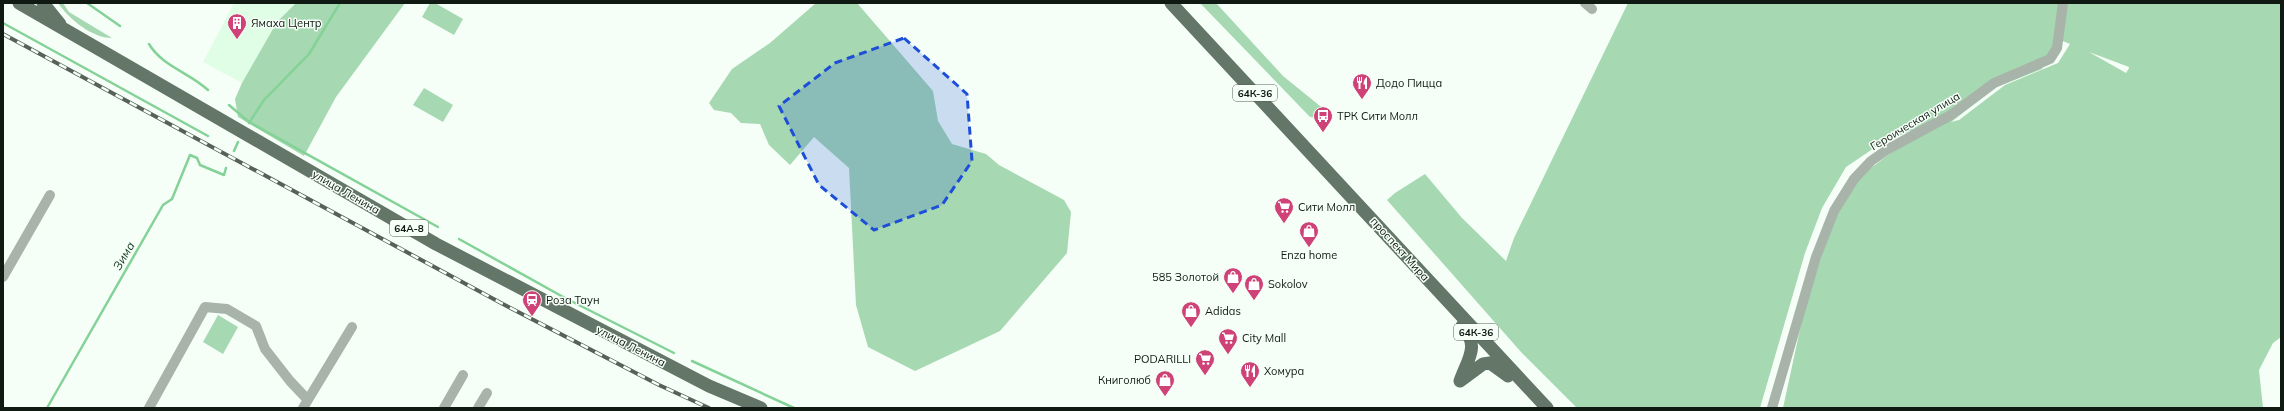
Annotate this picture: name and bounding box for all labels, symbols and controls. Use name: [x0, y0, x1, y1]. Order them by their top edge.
building icon: Ямаха Центр: [226, 12, 248, 40]
place label: Ямаха Центр: [251, 16, 322, 30]
restaurant icon: Додо Пицца: [1351, 72, 1373, 100]
place label: Додо Пицца: [1376, 76, 1442, 90]
road number: 64К-36: [1233, 85, 1277, 101]
street label: Героическая улица: [1868, 89, 1962, 153]
bus stop icon: ТРК Сити Молл: [1312, 105, 1334, 133]
place label: ТРК Сити Молл: [1337, 109, 1418, 123]
street label: улица Ленина: [310, 167, 382, 217]
supermarket icon: Сити Молл: [1273, 196, 1295, 224]
place label: Сити Молл: [1298, 200, 1355, 214]
street label: проспект Мира: [1368, 214, 1432, 284]
road number: 64А-8: [390, 220, 428, 236]
shop icon: Enza home: [1298, 220, 1320, 248]
water label: Зима: [109, 239, 138, 273]
place label: Enza home: [1281, 248, 1337, 262]
shop icon: 585 Золотой: [1222, 266, 1244, 294]
place label: 585 Золотой: [1152, 270, 1219, 284]
shop icon: Sokolov: [1243, 273, 1265, 301]
place label: Sokolov: [1268, 277, 1308, 291]
station icon: Роза Таун: [521, 289, 543, 317]
place label: Роза Таун: [546, 293, 600, 307]
shop icon: Adidas: [1180, 300, 1202, 328]
place label: Adidas: [1205, 304, 1241, 318]
street label: улица Ленина: [594, 323, 668, 369]
road number: 64К-36: [1454, 324, 1498, 340]
supermarket icon: City Mall: [1217, 327, 1239, 355]
place label: City Mall: [1242, 331, 1286, 345]
supermarket icon: PODARILLI: [1194, 348, 1216, 376]
place label: PODARILLI: [1134, 352, 1191, 366]
restaurant icon: Хомура: [1239, 360, 1261, 388]
place label: Хомура: [1264, 364, 1304, 378]
shop icon: Книголюб: [1154, 369, 1176, 397]
place label: Книголюб: [1098, 373, 1151, 387]

